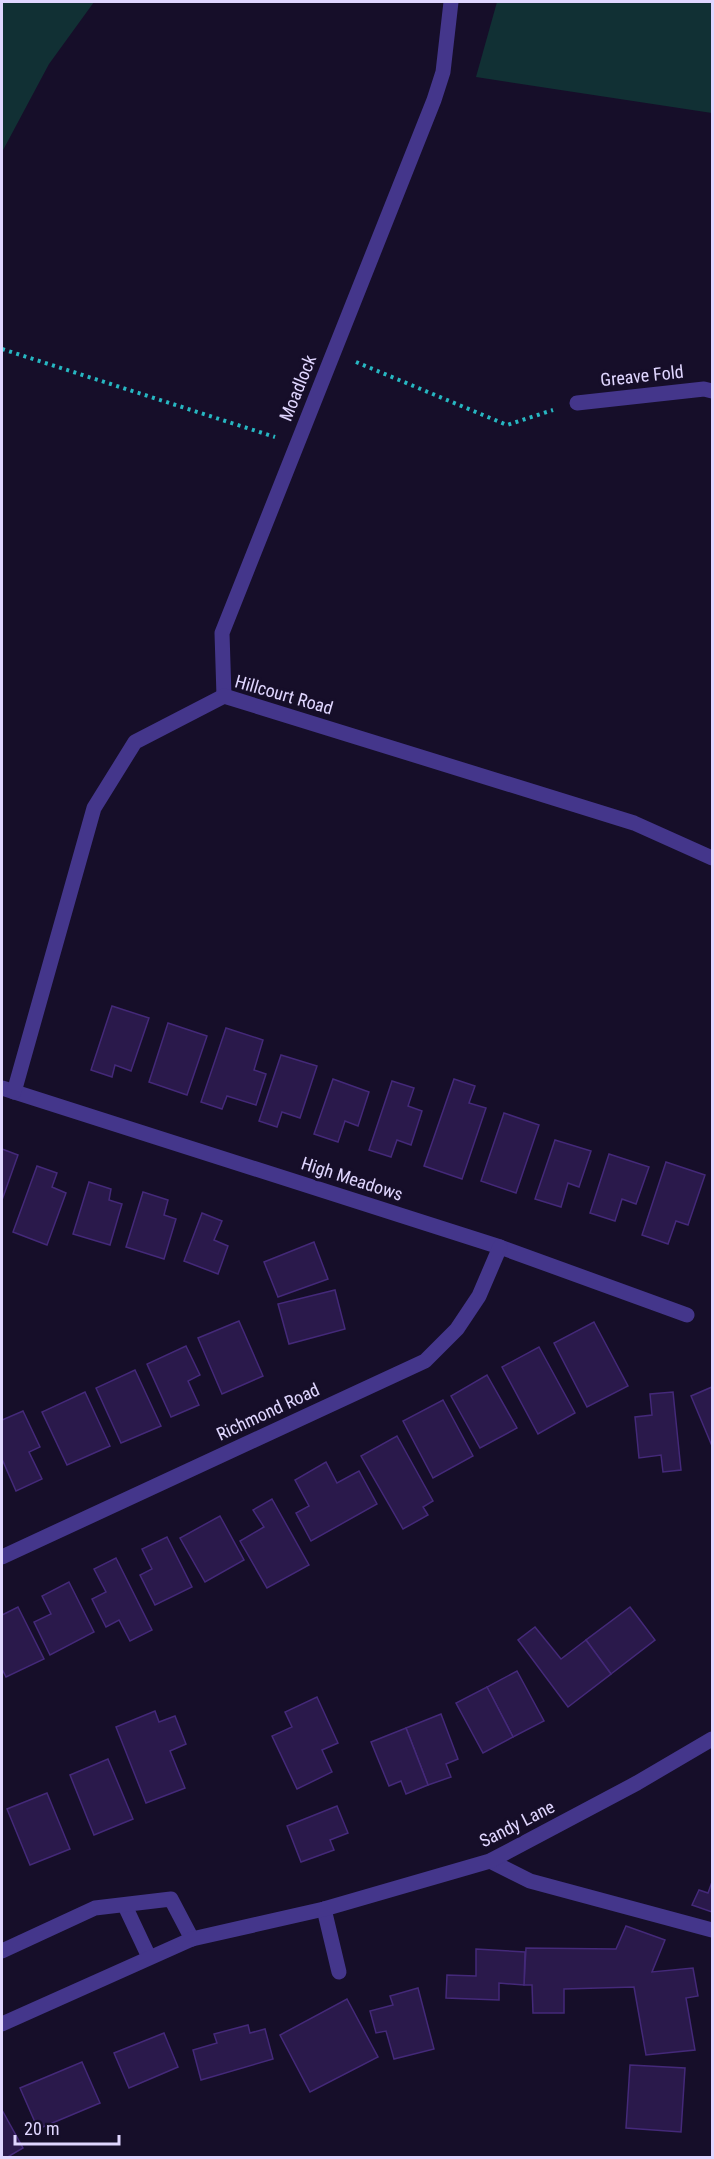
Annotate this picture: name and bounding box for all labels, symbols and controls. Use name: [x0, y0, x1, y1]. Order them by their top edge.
street label: Moadlock: [275, 352, 320, 424]
street label: Greave Fold: [599, 361, 685, 390]
street label: Hillcourt Road: [233, 670, 336, 719]
street label: High Meadows: [299, 1152, 406, 1205]
street label: Richmond Road: [213, 1379, 323, 1445]
street label: Sandy Lane: [476, 1796, 558, 1851]
scale bar: [15, 2108, 118, 2146]
text: 20 m: [24, 2118, 59, 2139]

